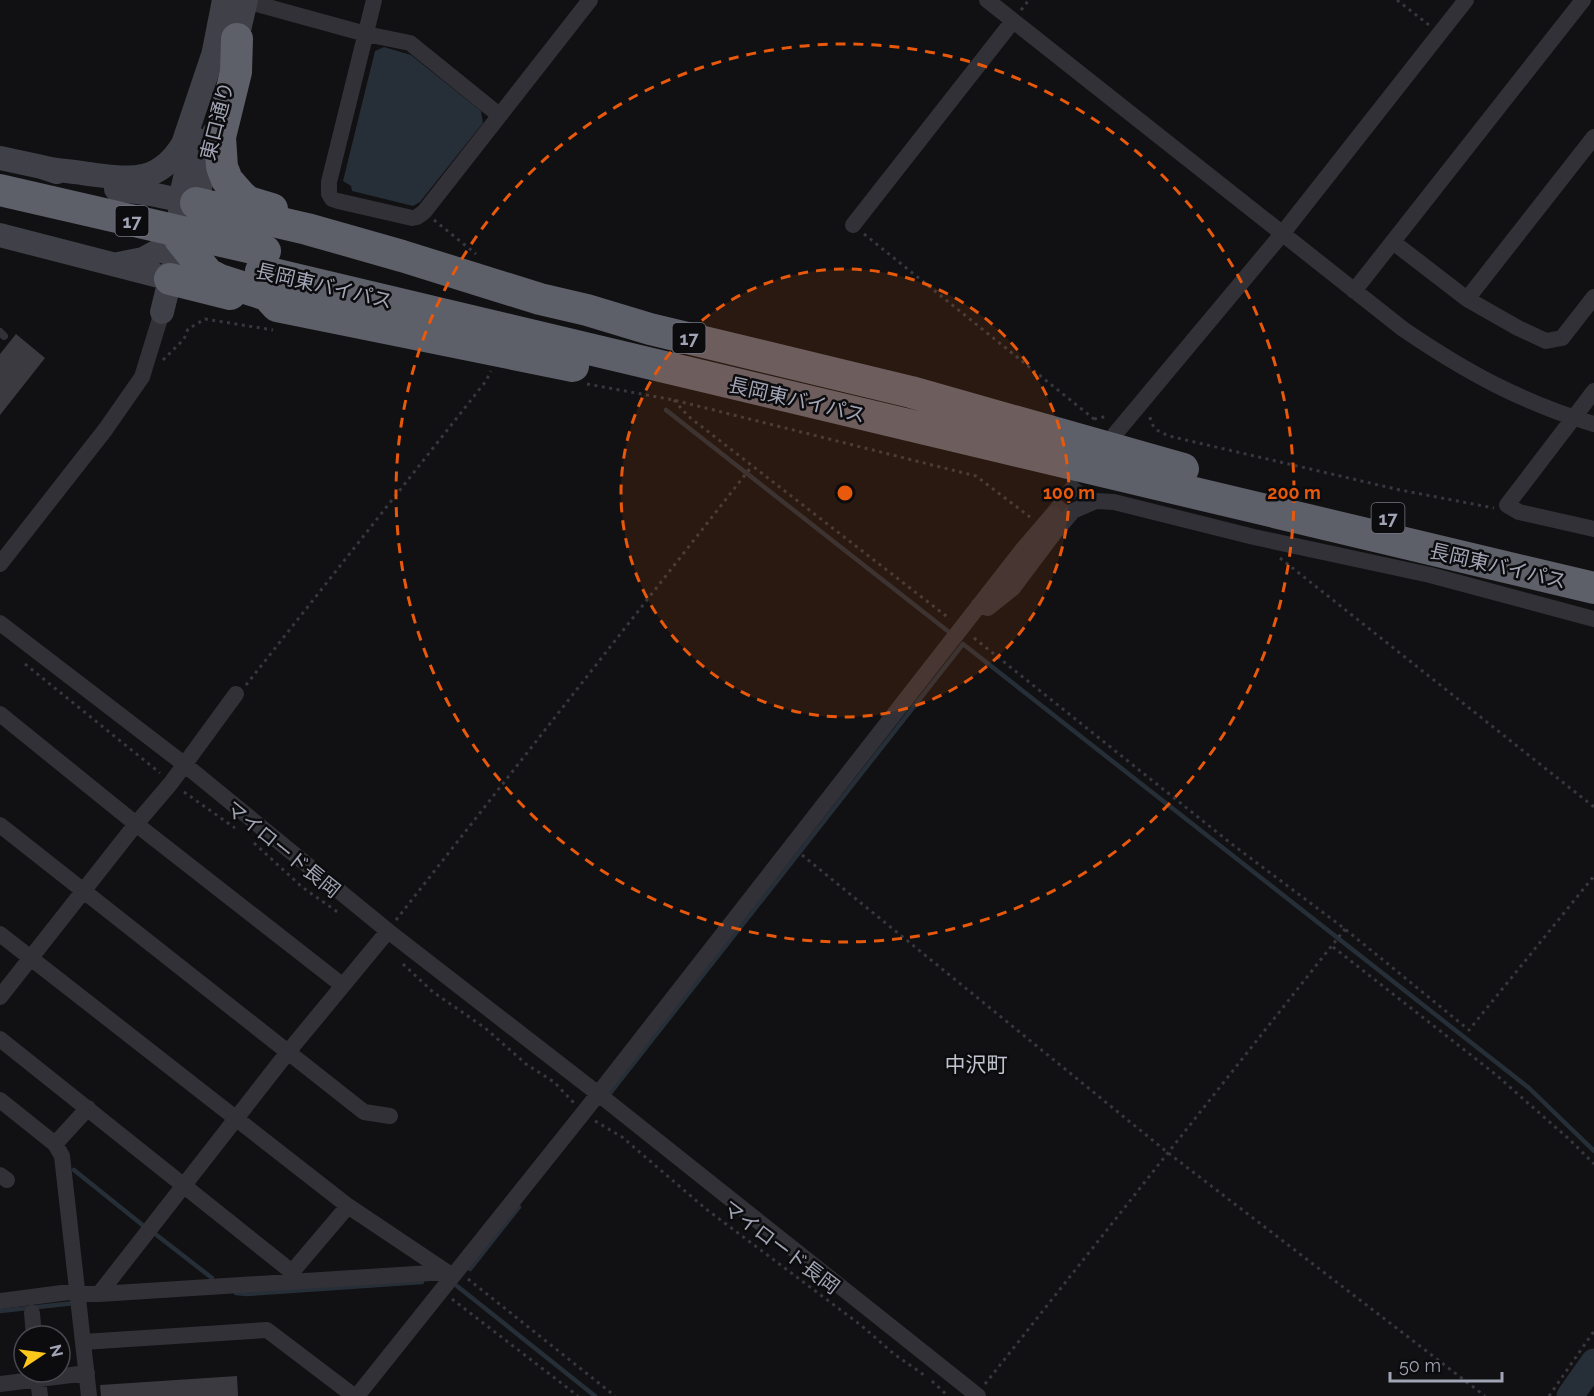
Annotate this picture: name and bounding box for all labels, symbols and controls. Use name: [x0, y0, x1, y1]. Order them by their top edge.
street label: 東口通り: [196, 79, 238, 163]
road number: 17: [116, 206, 148, 236]
street label: 長岡東バイパス: [253, 259, 395, 313]
road number: 17: [672, 323, 706, 353]
street label: 長岡東バイパス: [726, 373, 868, 427]
text: 100 m: [1043, 482, 1095, 503]
text: 200 m: [1267, 482, 1321, 503]
centre of rings: [835, 483, 855, 503]
road number: 17: [1372, 503, 1404, 533]
street label: 長岡東バイパス: [1427, 539, 1569, 593]
street label: マイロード長岡: [221, 796, 345, 902]
district label: 中沢町: [945, 1052, 1008, 1077]
street label: マイロード長岡: [718, 1195, 844, 1299]
north arrow: [12, 1324, 72, 1384]
text: N: [45, 1343, 67, 1359]
scale bar: [1390, 1345, 1502, 1383]
text: 50 m: [1399, 1355, 1441, 1376]

